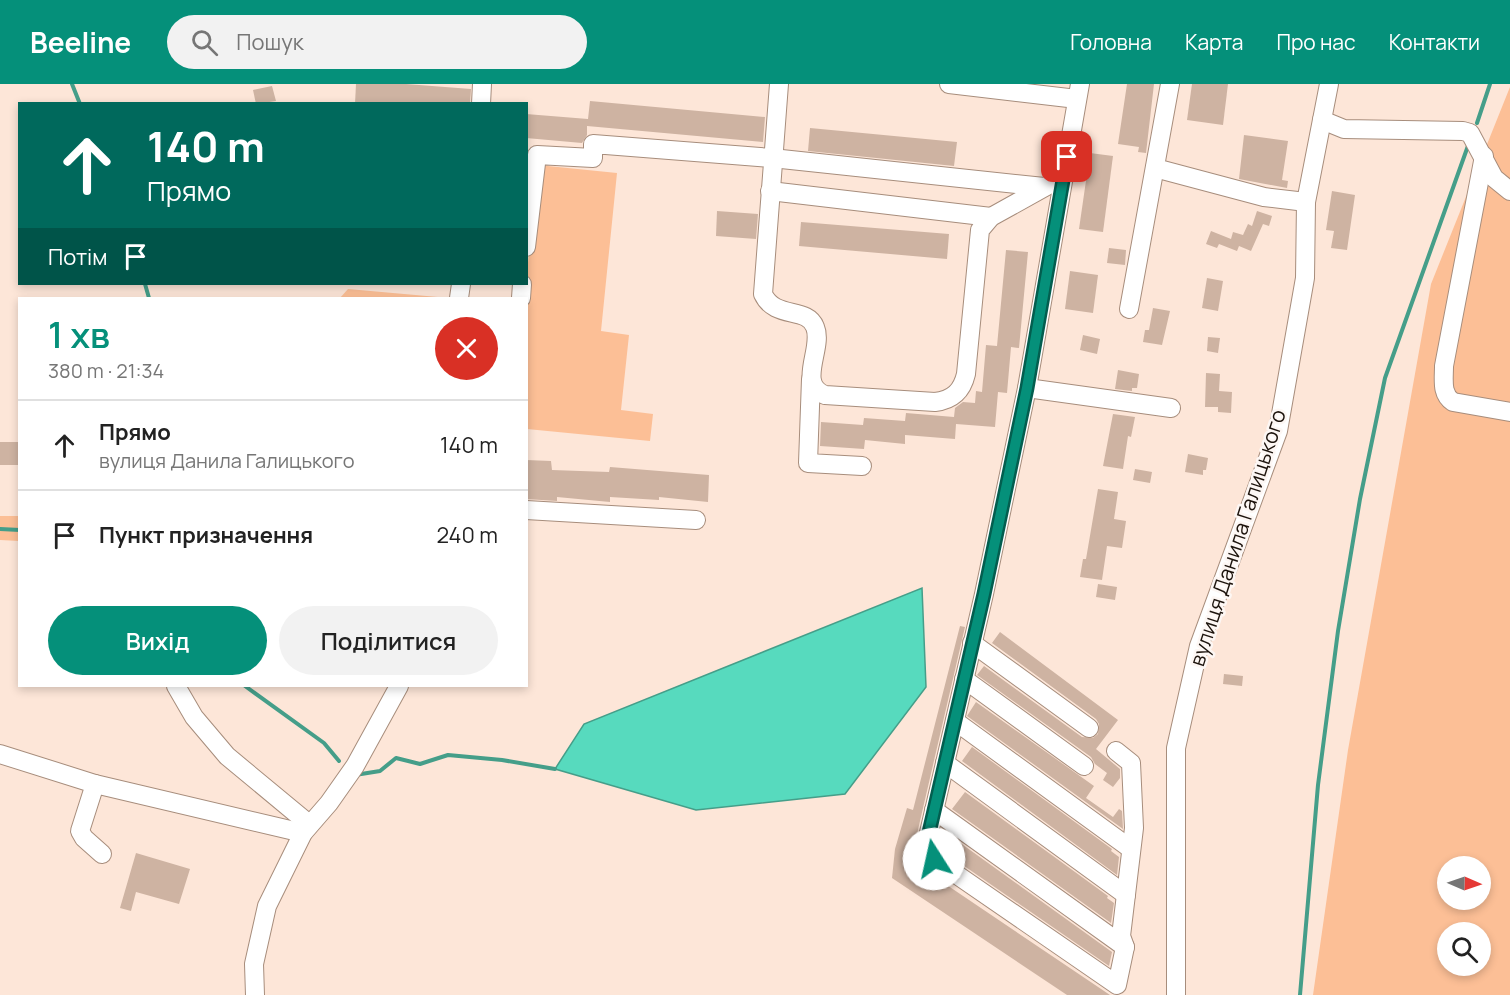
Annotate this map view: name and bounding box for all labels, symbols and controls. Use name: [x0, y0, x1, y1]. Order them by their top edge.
search box: [167, 15, 587, 69]
text: Beeline: [30, 23, 131, 61]
icon: search: [188, 26, 221, 59]
text: Пошук: [236, 27, 304, 57]
text: Головна: [1070, 28, 1152, 56]
text: Карта: [1185, 28, 1243, 56]
text: Про нас: [1276, 28, 1356, 56]
text: Контакти: [1389, 28, 1480, 56]
text: 140 m: [147, 117, 265, 175]
icon: ahead: [48, 126, 126, 204]
pin: [1041, 131, 1092, 182]
icon: arrive: [1050, 140, 1083, 173]
text: Прямо: [147, 172, 231, 209]
icon: arrive: [119, 240, 152, 273]
text: Потім: [48, 242, 107, 272]
text: 1 хв: [48, 310, 110, 359]
button: close: [435, 317, 498, 380]
text: 380 m · 21:34: [48, 357, 164, 384]
street label: вулиця Данила Галицького: [1182, 406, 1292, 670]
text: Прямо: [99, 417, 171, 447]
icon: ahead: [48, 429, 81, 462]
text: 140 m: [440, 430, 498, 460]
text: вулиця Данила Галицького: [99, 447, 355, 474]
icon: arrive: [48, 519, 81, 552]
text: Пункт призначення: [99, 520, 313, 550]
text: 240 m: [436, 520, 498, 550]
button: Вихід: [48, 606, 267, 675]
button: Поділитися: [279, 606, 498, 675]
position arrow: [902, 827, 966, 891]
north arrow: [1437, 856, 1491, 910]
map controls: [1437, 856, 1491, 976]
button: search: [1437, 922, 1491, 976]

